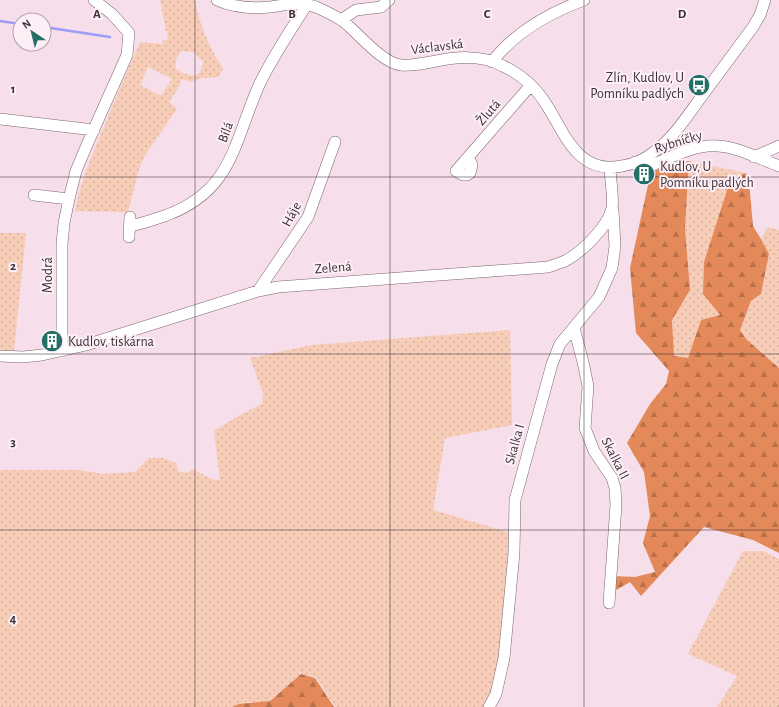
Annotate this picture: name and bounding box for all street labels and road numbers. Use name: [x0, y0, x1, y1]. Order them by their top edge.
street label: Václavská: [410, 37, 465, 57]
street label: Žlutá: [472, 95, 504, 128]
street label: Bílá: [216, 120, 236, 145]
street label: Rybníčky: [653, 128, 704, 156]
street label: Háje: [280, 200, 304, 229]
street label: Modrá: [41, 257, 55, 293]
street label: Zelená: [314, 259, 353, 277]
street label: Skalka I: [503, 423, 527, 466]
street label: Skalka II: [599, 435, 632, 482]

